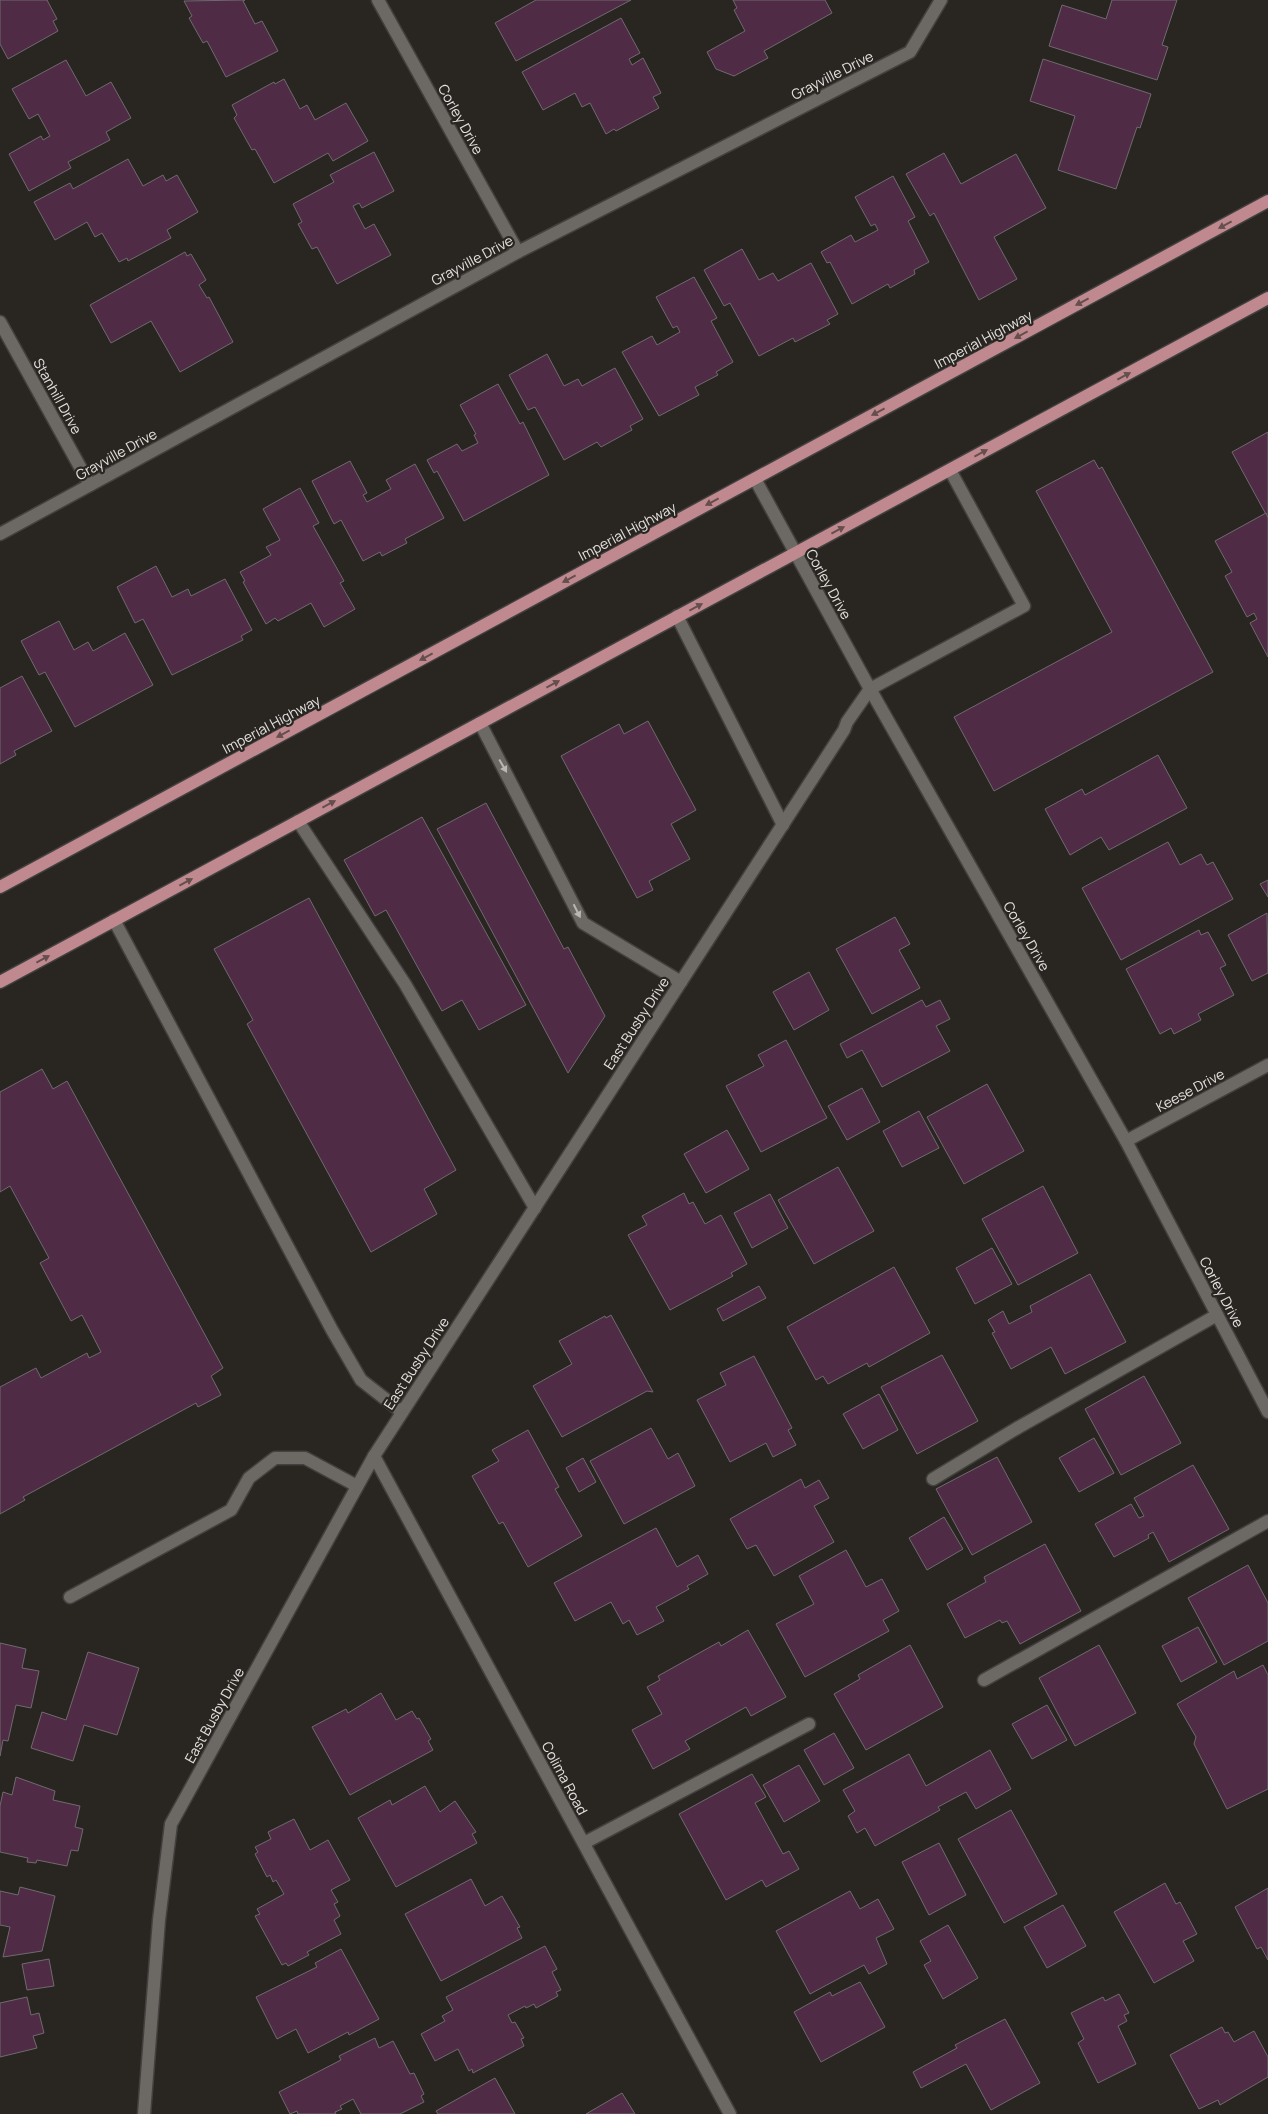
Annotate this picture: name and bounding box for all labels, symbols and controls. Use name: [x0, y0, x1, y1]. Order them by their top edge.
street label: Grayville Drive: [788, 46, 876, 104]
street label: Corley Drive: [434, 80, 488, 158]
one-way arrow: [1218, 220, 1232, 229]
street label: Grayville Drive: [428, 230, 516, 290]
one-way arrow: [1075, 298, 1090, 306]
street label: Imperial Highway: [931, 305, 1036, 373]
one-way arrow: [1014, 331, 1027, 340]
street label: Stanhill Drive: [29, 355, 87, 437]
one-way arrow: [1116, 372, 1131, 380]
one-way arrow: [871, 408, 884, 417]
street label: Grayville Drive: [72, 424, 160, 484]
one-way arrow: [973, 449, 988, 457]
street label: Imperial Highway: [575, 497, 680, 565]
one-way arrow: [705, 498, 719, 506]
one-way arrow: [830, 526, 845, 534]
street label: Corley Drive: [802, 545, 856, 623]
one-way arrow: [562, 575, 576, 583]
one-way arrow: [689, 602, 702, 611]
one-way arrow: [419, 652, 433, 661]
one-way arrow: [545, 680, 560, 688]
street label: Imperial Highway: [219, 690, 324, 758]
one-way arrow: [276, 730, 291, 738]
one-way arrow: [498, 760, 507, 773]
one-way arrow: [322, 800, 336, 809]
one-way arrow: [179, 878, 193, 886]
street label: Corley Drive: [999, 898, 1055, 974]
one-way arrow: [573, 903, 581, 918]
one-way arrow: [36, 955, 50, 963]
street label: East Busby Drive: [599, 973, 673, 1073]
street label: Keese Drive: [1152, 1064, 1228, 1116]
street label: Corley Drive: [1195, 1253, 1249, 1331]
street label: East Busby Drive: [379, 1313, 453, 1413]
street label: East Busby Drive: [180, 1664, 248, 1766]
street label: Colima Road: [538, 1738, 592, 1818]

